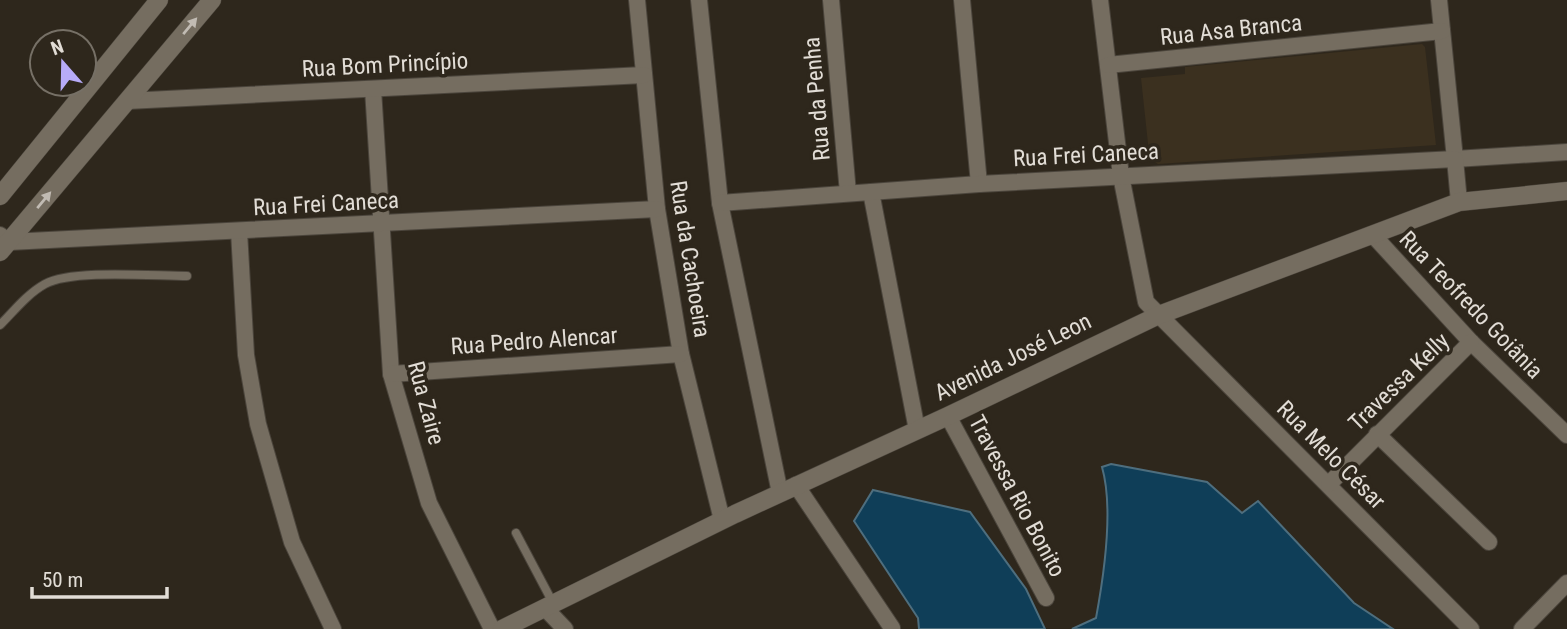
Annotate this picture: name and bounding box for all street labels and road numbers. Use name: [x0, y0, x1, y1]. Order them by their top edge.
street label: Rua Asa Branca: [1159, 9, 1303, 51]
street label: Rua da Penha: [798, 36, 836, 162]
street label: Rua Bom Princípio: [301, 47, 469, 83]
street label: Rua Frei Caneca: [1012, 138, 1160, 172]
street label: Rua da Cachoeira: [664, 179, 716, 339]
street label: Rua Frei Caneca: [252, 187, 400, 221]
street label: Rua Teofredo Goiânia: [1394, 226, 1548, 384]
street label: Avenida José Leon: [930, 307, 1096, 407]
street label: Rua Pedro Alencar: [450, 322, 618, 360]
street label: Travessa Kelly: [1343, 327, 1455, 437]
street label: Rua Zaire: [402, 358, 450, 448]
street label: Rua Melo César: [1271, 395, 1391, 515]
street label: Travessa Rio Bonito: [963, 411, 1071, 581]

